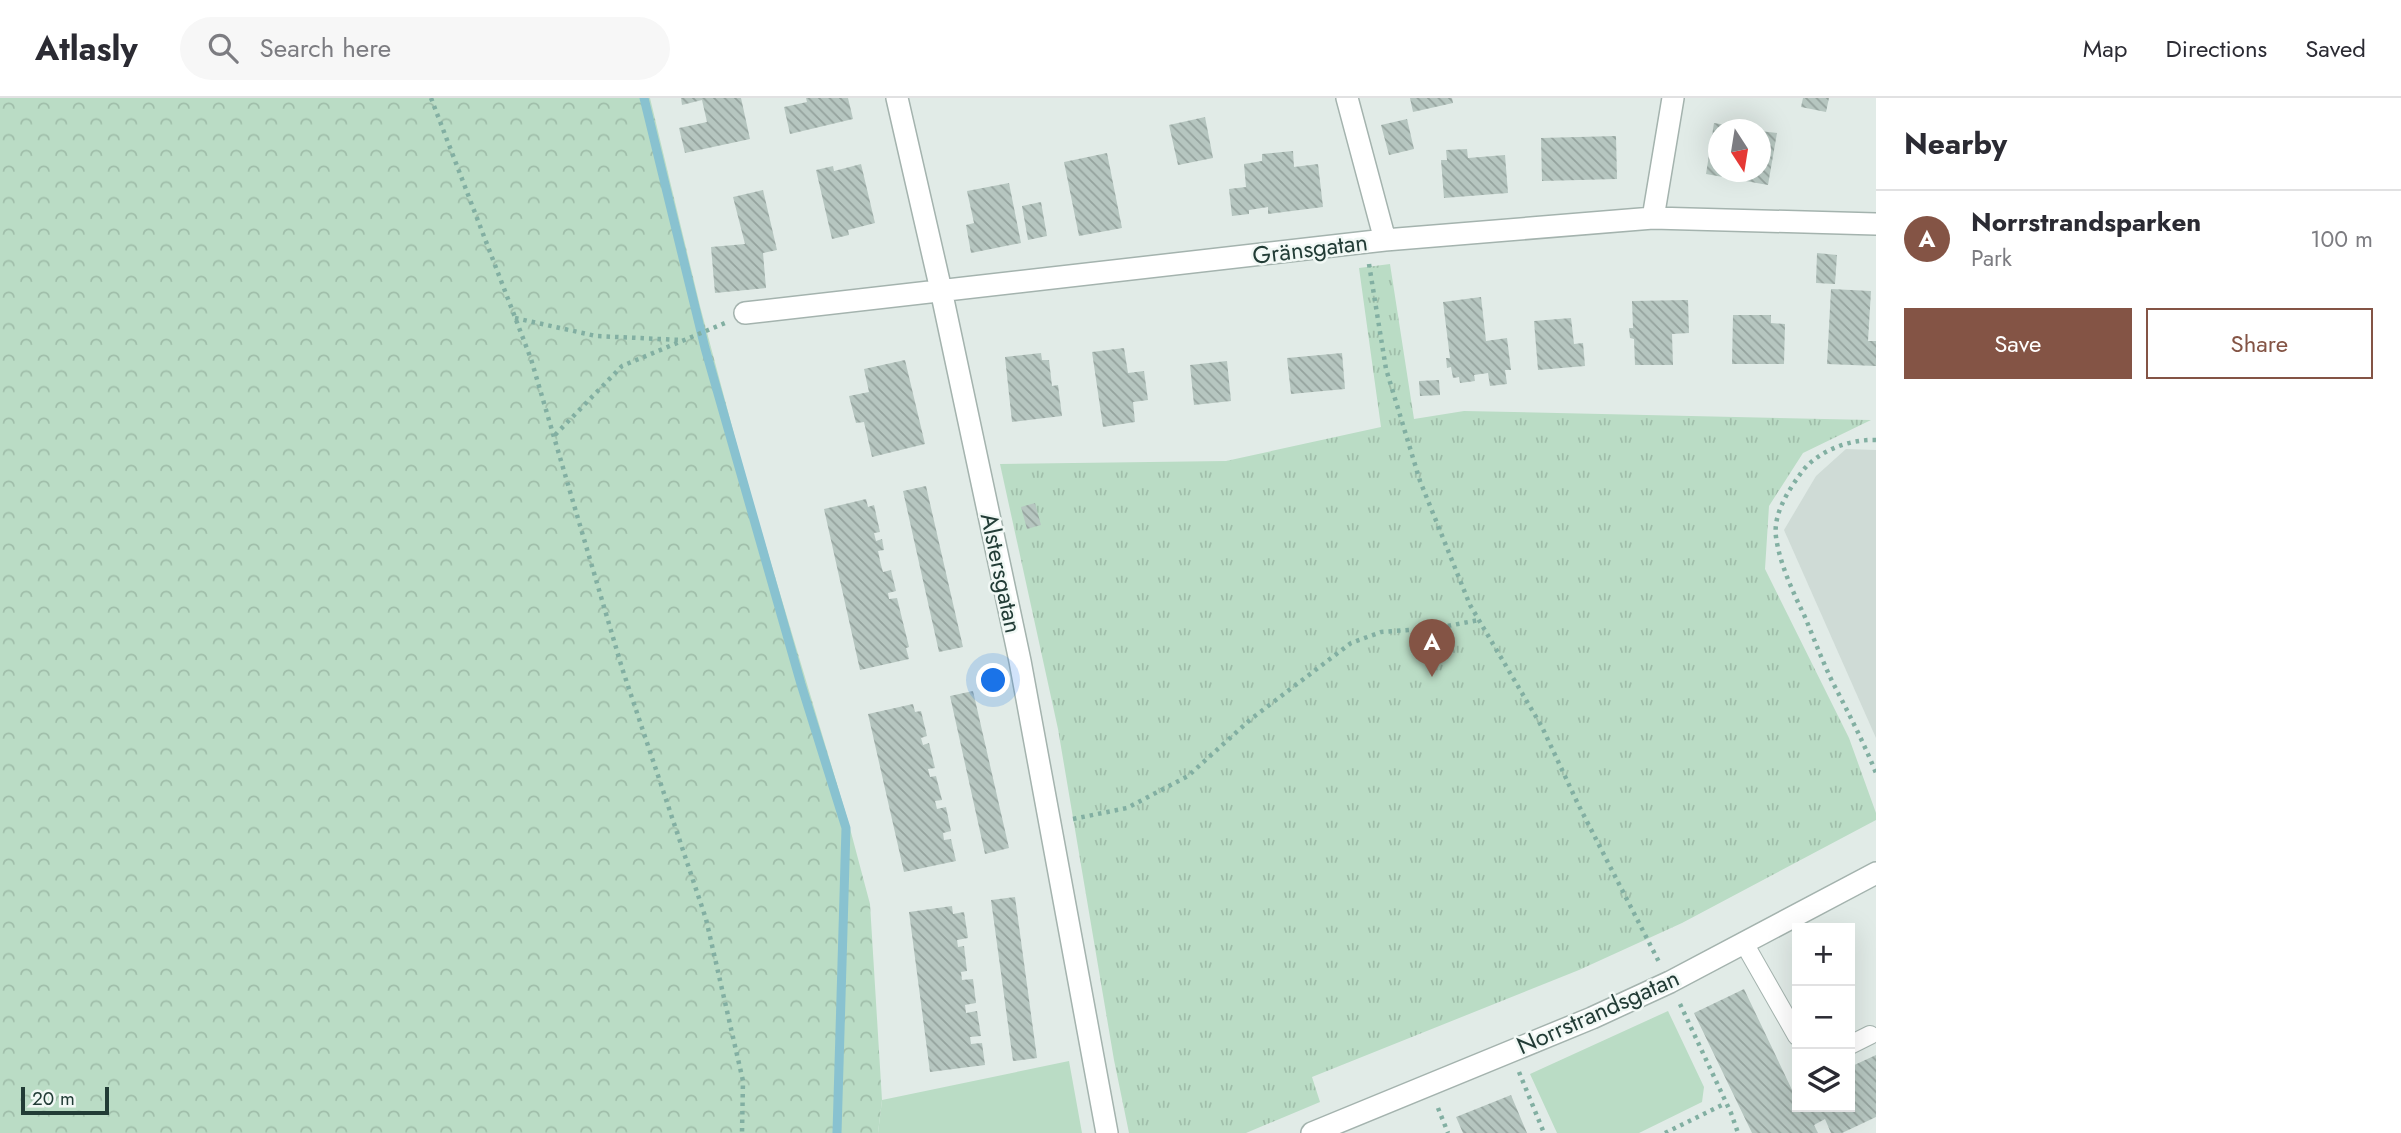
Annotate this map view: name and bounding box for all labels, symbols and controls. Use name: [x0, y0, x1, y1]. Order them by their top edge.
search box: [180, 17, 670, 80]
text: Atlasly: [35, 25, 138, 72]
icon: search: [204, 29, 242, 67]
text: Search here: [260, 29, 391, 67]
text: Map: [2083, 31, 2128, 66]
text: Directions: [2166, 31, 2267, 66]
text: Saved: [2305, 31, 2366, 66]
north arrow: [1708, 119, 1771, 182]
text: Nearby: [1904, 122, 2007, 165]
text: Norrstrandsparken: [1971, 203, 2201, 241]
text: A: [1919, 222, 1935, 256]
text: 100 m: [2310, 222, 2373, 256]
street label: Gränsgatan: [1250, 224, 1370, 273]
text: Park: [1971, 241, 2012, 275]
button: Save: [1904, 308, 2132, 379]
button: Share: [2146, 308, 2373, 379]
street label: Alstersgatan: [972, 509, 1031, 636]
pin: A: [1409, 619, 1455, 677]
your location: [976, 663, 1010, 697]
map controls: [1792, 923, 1855, 1112]
button: +: [1792, 923, 1855, 986]
street label: Norrstrandsgatan: [1511, 960, 1685, 1063]
button: −: [1792, 986, 1855, 1049]
button: layers: [1792, 1049, 1855, 1112]
scale bar: [21, 1084, 108, 1116]
text: 20 m: [32, 1085, 75, 1112]

